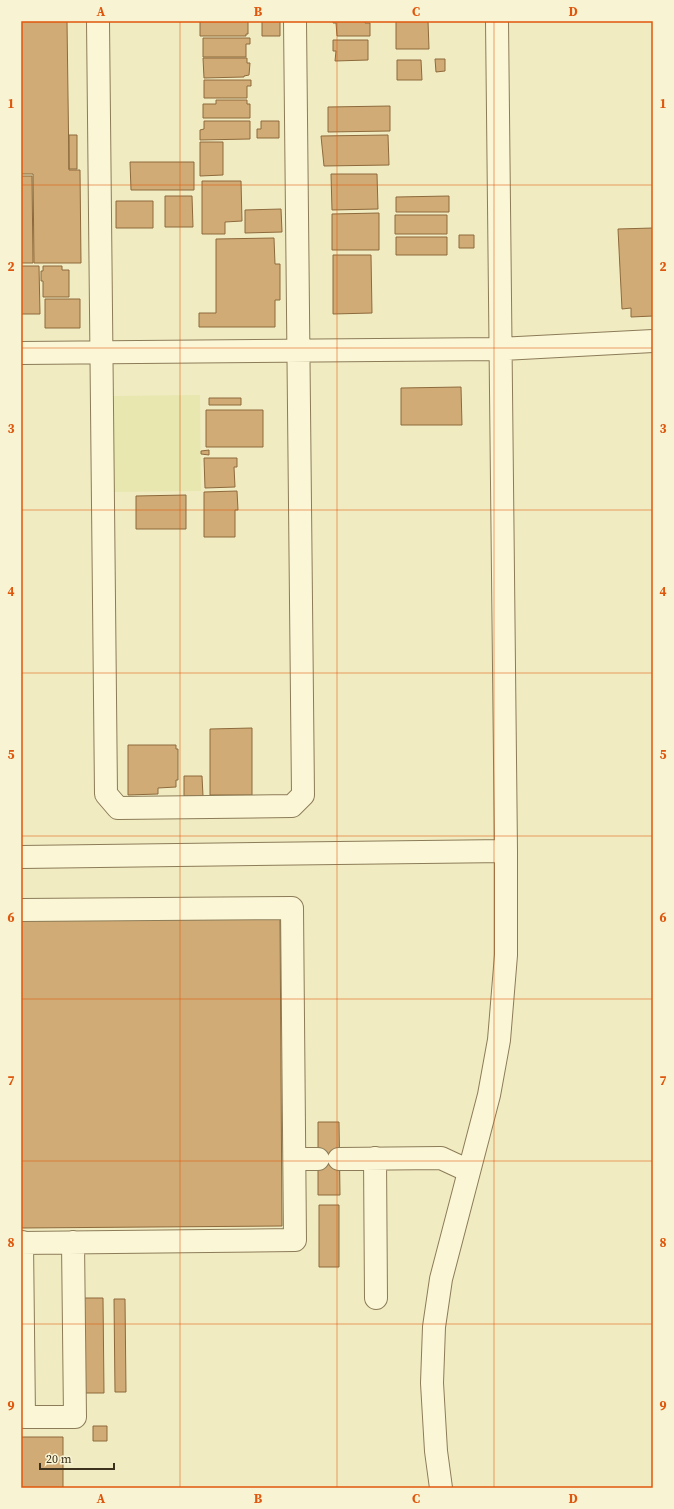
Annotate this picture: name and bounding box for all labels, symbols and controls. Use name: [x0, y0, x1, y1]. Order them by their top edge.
text: A: [97, 3, 106, 20]
text: B: [254, 3, 263, 20]
text: C: [412, 3, 420, 20]
text: D: [568, 3, 578, 20]
text: 1: [7, 95, 15, 112]
text: 1: [659, 95, 667, 112]
text: 2: [7, 258, 15, 275]
text: 2: [659, 258, 667, 275]
text: 3: [7, 420, 15, 437]
text: 3: [659, 420, 667, 437]
text: 4: [7, 583, 15, 600]
text: 4: [659, 583, 667, 600]
text: 5: [7, 746, 15, 763]
text: 5: [659, 746, 667, 763]
text: 6: [7, 909, 15, 926]
text: 6: [659, 909, 667, 926]
text: 7: [7, 1072, 15, 1089]
text: 7: [659, 1072, 667, 1089]
text: 8: [7, 1234, 15, 1251]
text: 8: [659, 1234, 667, 1251]
text: 9: [7, 1397, 15, 1414]
text: 9: [659, 1397, 667, 1414]
scale bar: [40, 1445, 114, 1471]
text: 20 m: [46, 1451, 72, 1467]
text: A: [97, 1490, 106, 1507]
text: B: [254, 1490, 263, 1507]
text: C: [412, 1490, 420, 1507]
text: D: [568, 1490, 578, 1507]

